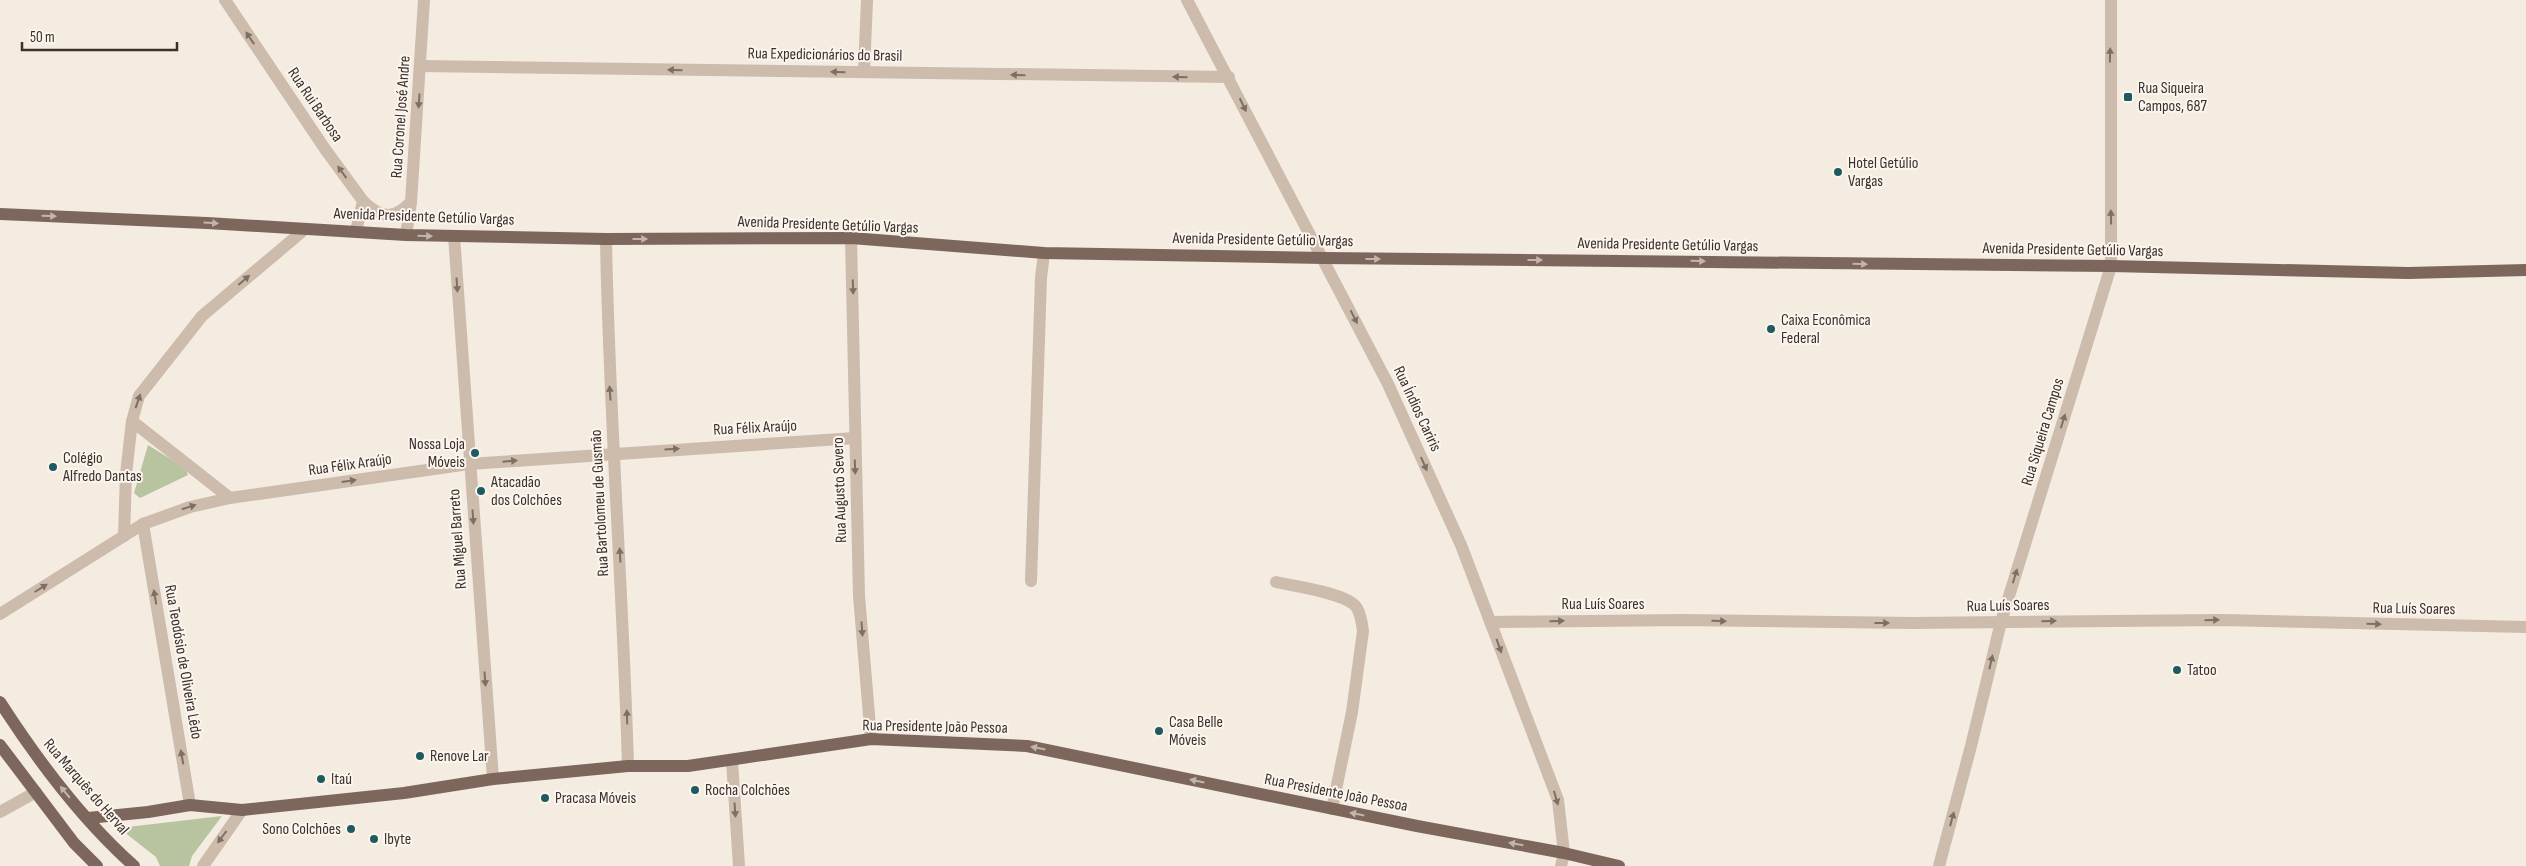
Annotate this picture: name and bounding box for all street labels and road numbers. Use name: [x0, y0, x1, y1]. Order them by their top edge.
street label: Rua Expedicionários do Brasil: [747, 44, 903, 66]
street label: Rua Coronel José Andre: [387, 55, 415, 179]
street label: Rua Rui Barbosa: [283, 64, 347, 146]
street label: Avenida Presidente Getúlio Vargas: [332, 204, 515, 230]
street label: Avenida Presidente Getúlio Vargas: [736, 212, 919, 238]
street label: Avenida Presidente Getúlio Vargas: [1171, 229, 1354, 251]
street label: Avenida Presidente Getúlio Vargas: [1576, 234, 1759, 256]
street label: Avenida Presidente Getúlio Vargas: [1981, 239, 2164, 261]
street label: Rua Índios Cariris: [1389, 363, 1445, 455]
street label: Rua Siqueira Campos: [2018, 376, 2068, 488]
street label: Rua Félix Araújo: [713, 416, 797, 440]
street label: Rua Bartolomeu de Gusmão: [587, 429, 613, 577]
street label: Rua Augusto Severo: [829, 437, 851, 543]
street label: Rua Félix Araújo: [307, 450, 393, 480]
street label: Rua Miguel Barreto: [445, 488, 471, 590]
street label: Rua Teodósio de Oliveira Lêdo: [160, 583, 206, 741]
street label: Rua Luís Soares: [1562, 595, 1645, 614]
street label: Rua Luís Soares: [1966, 596, 2050, 616]
street label: Rua Luís Soares: [2372, 599, 2456, 619]
street label: Rua Presidente João Pessoa: [862, 716, 1008, 738]
street label: Rua Marquês do Herval: [39, 735, 133, 839]
street label: Rua Presidente João Pessoa: [1263, 770, 1409, 816]

